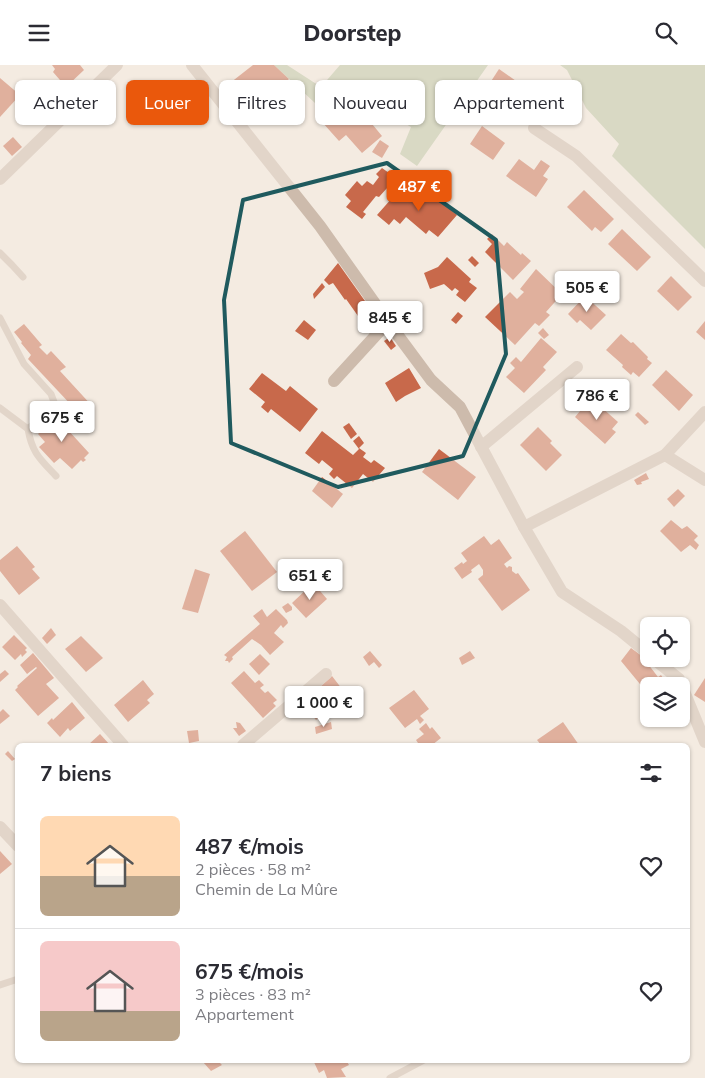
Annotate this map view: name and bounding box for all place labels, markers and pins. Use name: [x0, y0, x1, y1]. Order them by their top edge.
pin: 487 €: [384, 169, 454, 212]
pin: 505 €: [552, 271, 622, 313]
pin: 845 €: [355, 301, 425, 343]
pin: 786 €: [562, 379, 632, 421]
pin: 675 €: [27, 401, 97, 443]
pin: 651 €: [275, 559, 345, 601]
pin: 1 000 €: [278, 685, 370, 728]

